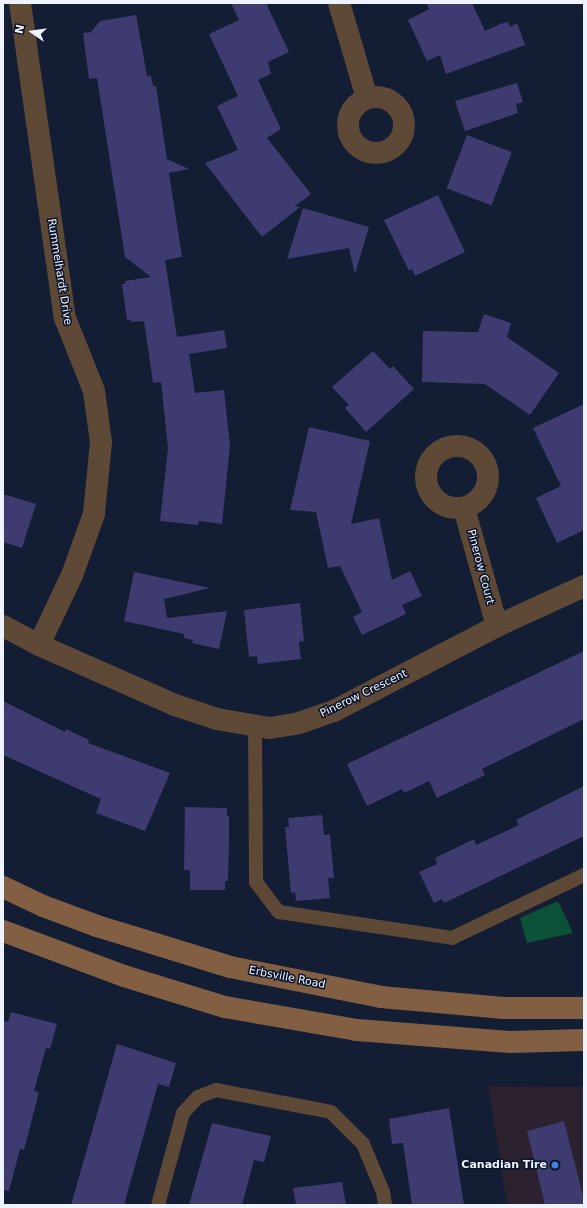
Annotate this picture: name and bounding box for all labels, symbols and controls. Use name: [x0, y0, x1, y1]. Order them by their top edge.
north arrow: [12, 12, 52, 52]
text: N: [12, 23, 27, 35]
street label: Rummelhardt Drive: [44, 218, 74, 326]
street label: Pinerow Court: [464, 528, 496, 606]
street label: Pinerow Crescent: [318, 667, 410, 721]
street label: Erbsville Road: [248, 964, 326, 992]
place label: Canadian Tire: [461, 1158, 547, 1172]
marker: Canadian Tire: [550, 1160, 560, 1170]

